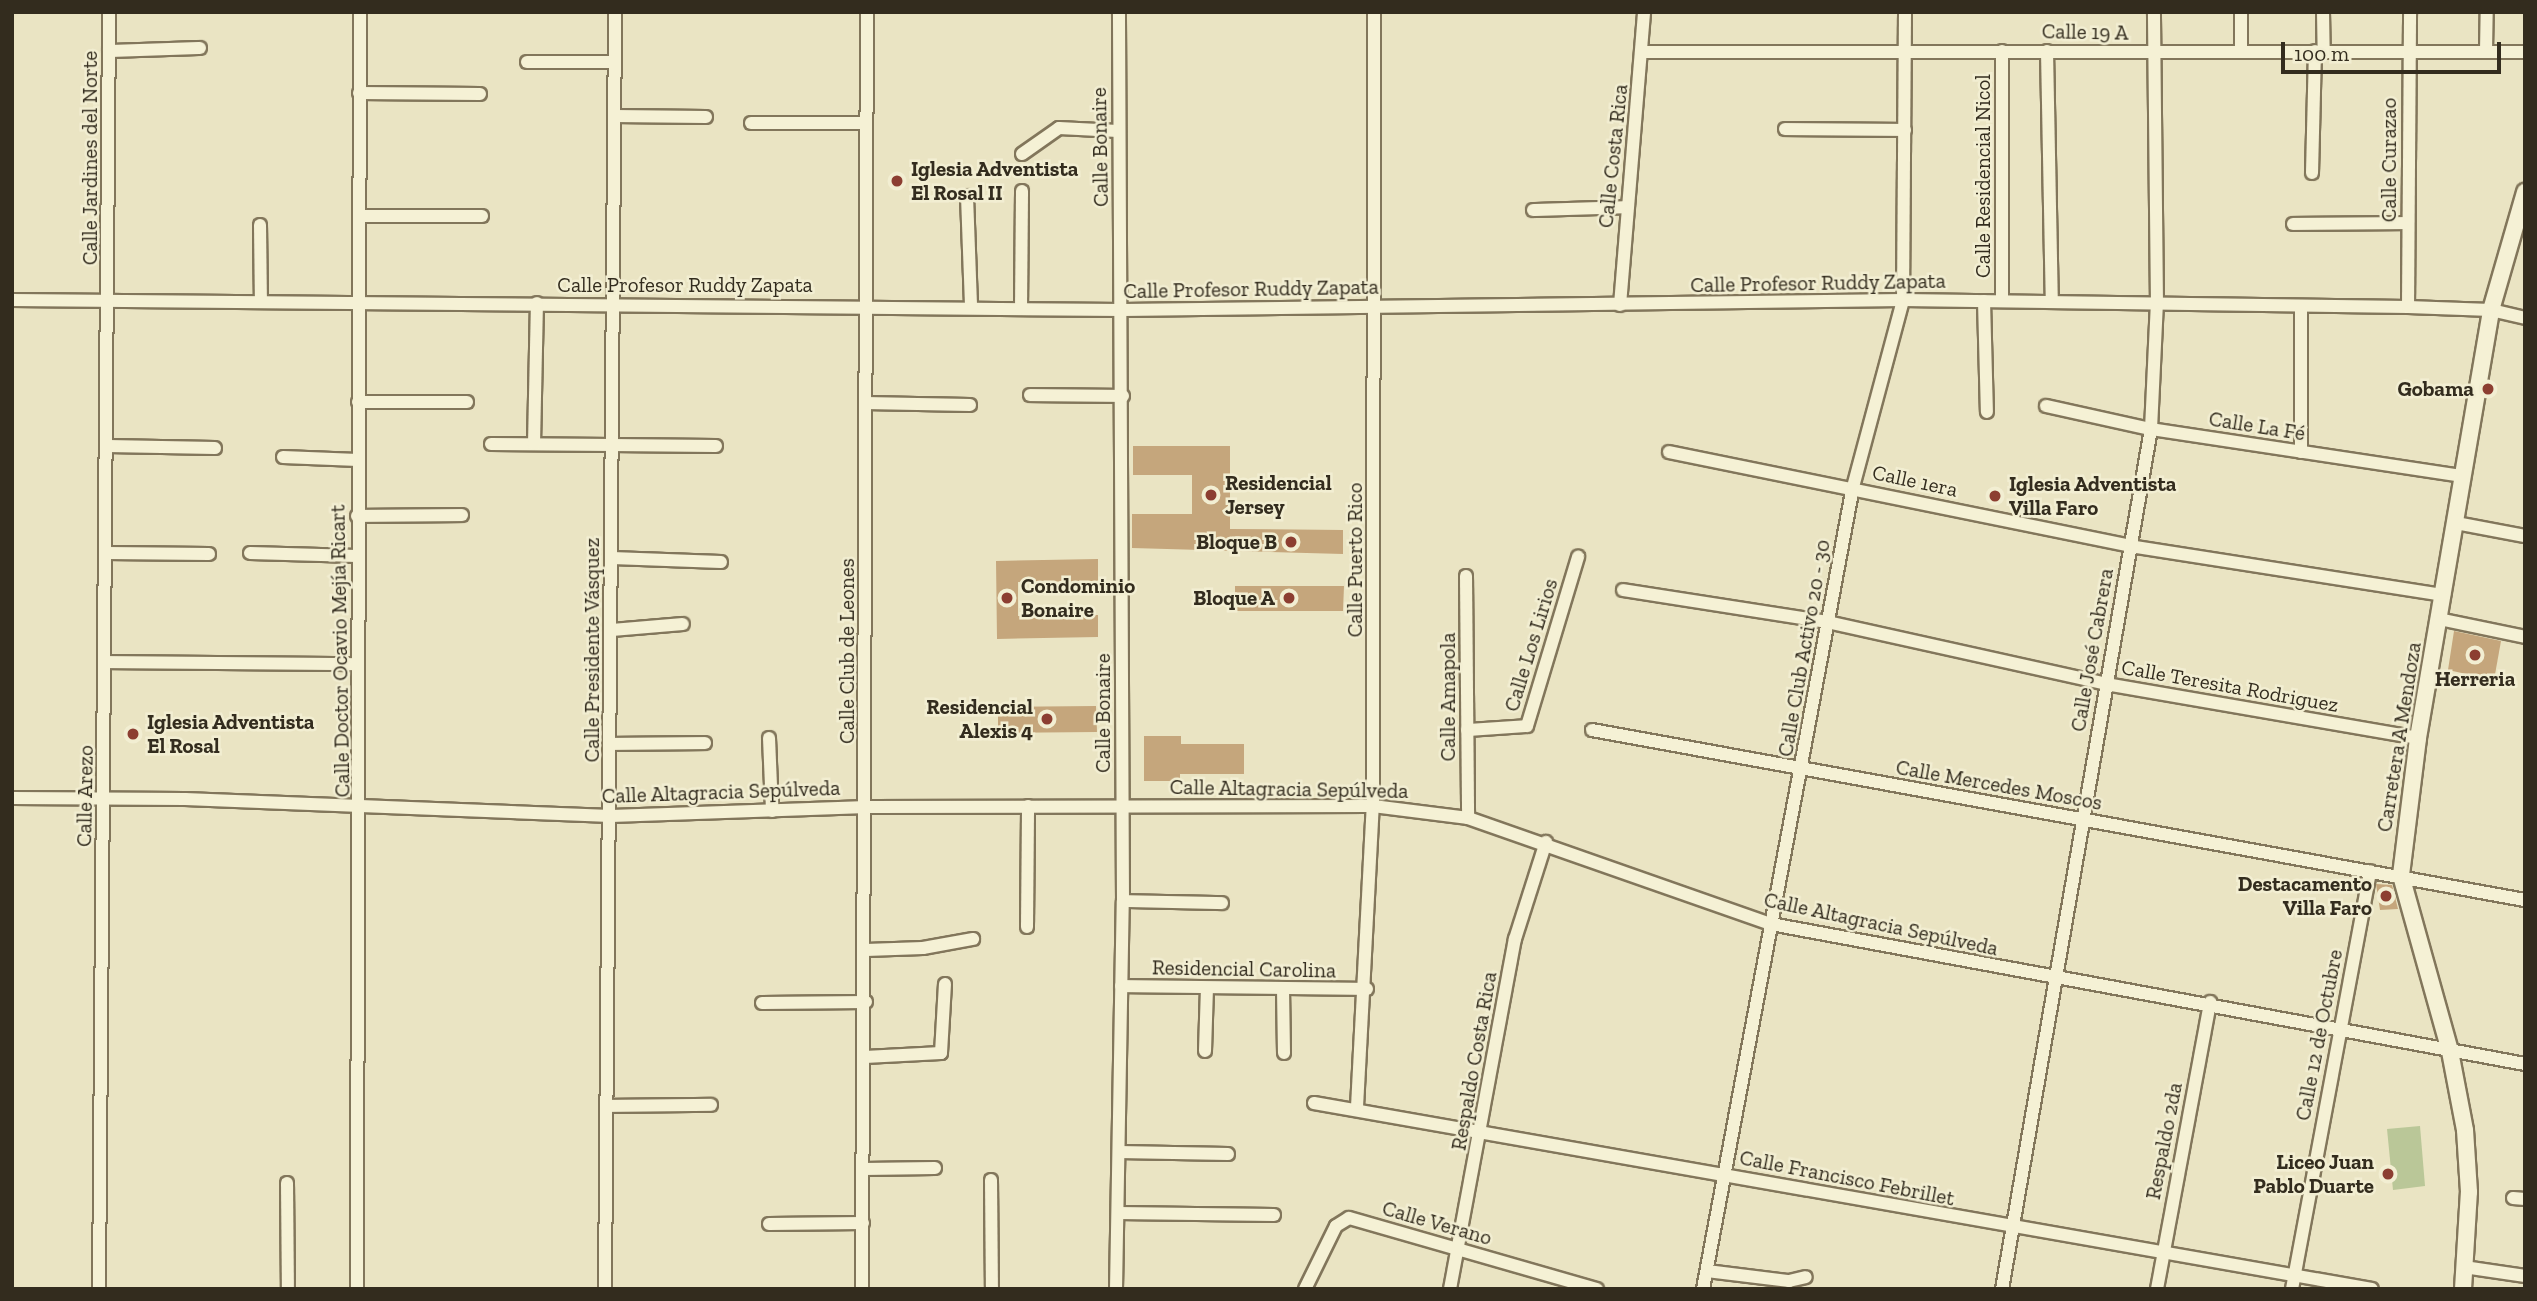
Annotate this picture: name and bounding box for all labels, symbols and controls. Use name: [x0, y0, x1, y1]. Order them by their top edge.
street label: Calle 19 A: [2041, 19, 2129, 45]
scale bar: [2285, 28, 2506, 72]
text: 100 m: [2294, 41, 2349, 66]
street label: Calle Jardines del Norte: [77, 51, 103, 265]
street label: Calle Residencial Nicol: [1970, 74, 1996, 278]
street label: Calle Costa Rica: [1593, 83, 1633, 229]
street label: Calle Bonaire: [1086, 87, 1114, 207]
street label: Calle Curazao: [2376, 98, 2402, 222]
place label: Iglesia Adventista El Rosal II: [911, 156, 1079, 206]
marker: Iglesia Adventista El Rosal II: [889, 173, 905, 189]
street label: Calle Profesor Ruddy Zapata: [1690, 268, 1946, 298]
street label: Calle Profesor Ruddy Zapata: [557, 272, 813, 298]
street label: Calle Profesor Ruddy Zapata: [1123, 274, 1379, 304]
place label: Gobama: [2397, 376, 2474, 402]
marker: Gobama: [2480, 381, 2496, 397]
street label: Calle La Fé: [2207, 406, 2307, 446]
street label: Calle 1era: [1870, 460, 1960, 502]
place label: Residencial Jersey: [1225, 470, 1332, 520]
place label: Iglesia Adventista Villa Faro: [2009, 471, 2177, 521]
street label: Calle Puerto Rico: [1342, 483, 1368, 637]
marker: Residencial Jersey: [1203, 487, 1219, 503]
marker: Iglesia Adventista Villa Faro: [1987, 488, 2003, 504]
street label: Calle Doctor Ocavio Mejía Ricart: [325, 504, 355, 798]
place label: Bloque B: [1196, 529, 1277, 555]
marker: Bloque B: [1283, 534, 1299, 550]
street label: Calle Presidente Vásquez: [579, 537, 605, 763]
street label: Calle Club Activo 20 - 30: [1772, 537, 1836, 759]
street label: Calle Club de Leones: [834, 558, 860, 744]
street label: Calle José Cabrera: [2065, 566, 2119, 734]
place label: Condominio Bonaire: [1021, 573, 1135, 623]
street label: Calle Los Lirios: [1499, 575, 1563, 715]
place label: Bloque A: [1193, 585, 1275, 611]
marker: Condominio Bonaire: [999, 590, 1015, 606]
marker: Bloque A: [1281, 590, 1297, 606]
street label: Calle Amapola: [1435, 632, 1461, 762]
street label: Carretera A Mendoza: [2371, 640, 2427, 834]
marker: Herreria: [2467, 647, 2483, 663]
street label: Calle Bonaire: [1090, 653, 1116, 773]
street label: Calle Teresita Rodriguez: [2119, 654, 2341, 718]
place label: Herreria: [2435, 666, 2515, 692]
place label: Residencial Alexis 4: [926, 694, 1033, 744]
place label: Iglesia Adventista El Rosal: [147, 709, 315, 759]
marker: Residencial Alexis 4: [1039, 711, 1055, 727]
marker: Iglesia Adventista El Rosal: [125, 726, 141, 742]
street label: Calle Arezo: [72, 745, 98, 847]
street label: Calle Mercedes Moscos: [1894, 754, 2104, 816]
street label: Calle Altagracia Sepúlveda: [1169, 774, 1409, 804]
street label: Calle Altagracia Sepúlveda: [601, 775, 841, 809]
place label: Destacamento Villa Faro: [2238, 871, 2372, 921]
street label: Calle Altagracia Sepúlveda: [1761, 887, 2001, 961]
marker: Destacamento Villa Faro: [2378, 888, 2394, 904]
street label: Calle 12 de Octubre: [2290, 947, 2348, 1123]
street label: Residencial Carolina: [1152, 955, 1336, 983]
street label: Respaldo Costa Rica: [1446, 970, 1502, 1152]
street label: Respaldo 2da: [2140, 1080, 2188, 1202]
street label: Calle Francisco Febrillet: [1738, 1145, 1956, 1211]
place label: Liceo Juan Pablo Duarte: [2253, 1149, 2374, 1199]
marker: Liceo Juan Pablo Duarte: [2380, 1166, 2396, 1182]
street label: Calle Verano: [1379, 1195, 1495, 1251]

